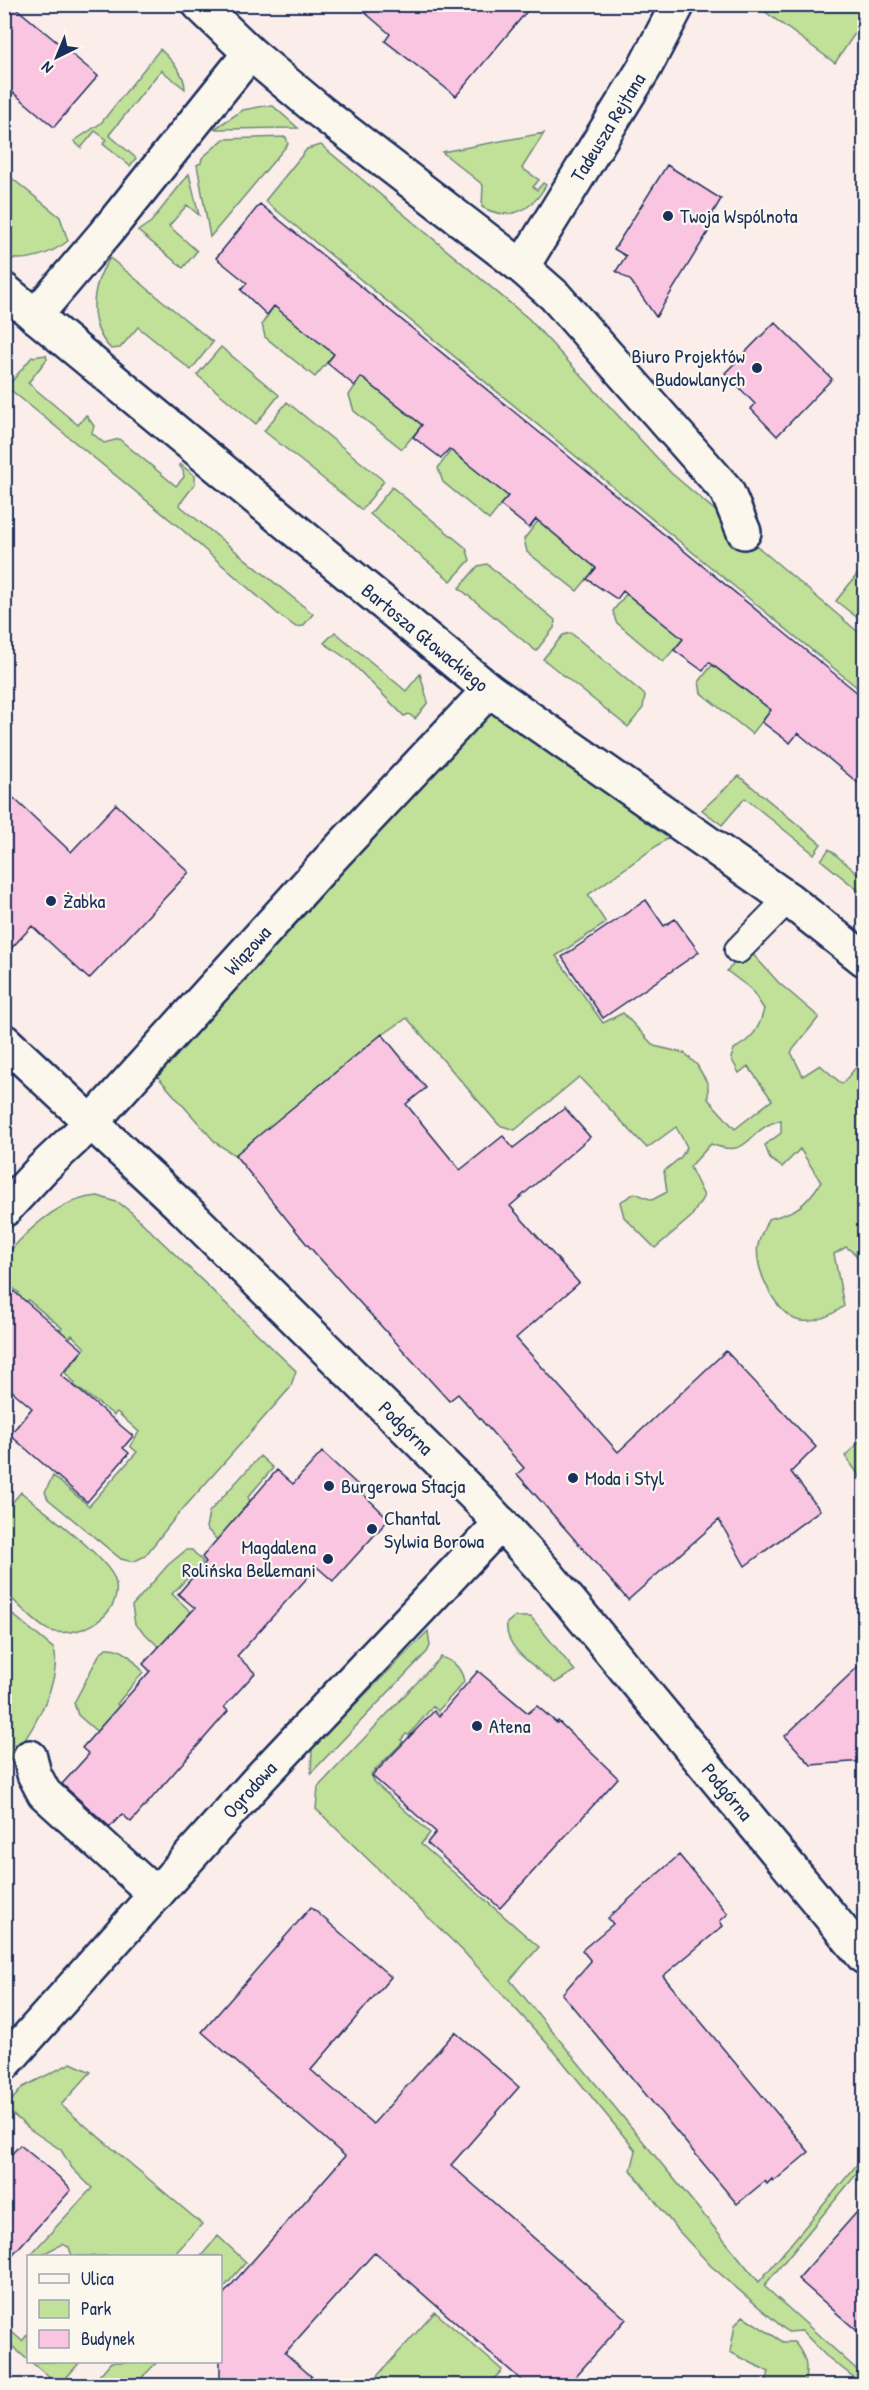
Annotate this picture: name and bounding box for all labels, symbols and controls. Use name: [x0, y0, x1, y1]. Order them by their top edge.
north arrow: [27, 27, 87, 87]
text: N: [36, 57, 57, 79]
street label: Tadeusza Rejtana: [564, 67, 651, 187]
place label: Twoja Wspólnota: [680, 202, 798, 229]
marker: Twoja Wspólnota: [661, 209, 675, 223]
place label: Biuro Projektów Budowlanych: [631, 342, 745, 392]
marker: Biuro Projektów Budowlanych: [750, 361, 764, 375]
street label: Bartosza Głowackiego: [356, 577, 495, 697]
place label: Żabka: [63, 887, 106, 914]
marker: Żabka: [44, 894, 58, 908]
street label: Wiązowa: [217, 919, 277, 981]
street label: Podgórna: [373, 1394, 440, 1461]
place label: Moda i Styl: [585, 1464, 665, 1491]
marker: Moda i Styl: [566, 1471, 580, 1485]
place label: Burgerowa Stacja: [341, 1472, 466, 1499]
marker: Burgerowa Stacja: [322, 1479, 336, 1493]
place label: Chantal Sylwia Borowa: [384, 1504, 484, 1554]
marker: Chantal Sylwia Borowa: [365, 1522, 379, 1536]
place label: Magdalena Rolińska Bellemani: [182, 1533, 316, 1583]
marker: Magdalena Rolińska Bellemani: [321, 1552, 335, 1566]
place label: Atena: [489, 1712, 531, 1739]
marker: Atena: [470, 1719, 484, 1733]
street label: Ogrodowa: [216, 1755, 282, 1824]
street label: Podgórna: [696, 1757, 760, 1826]
legend: [27, 2255, 222, 2363]
text: Ulica: [81, 2266, 114, 2291]
text: Park: [81, 2296, 112, 2321]
text: Budynek: [81, 2326, 135, 2351]

